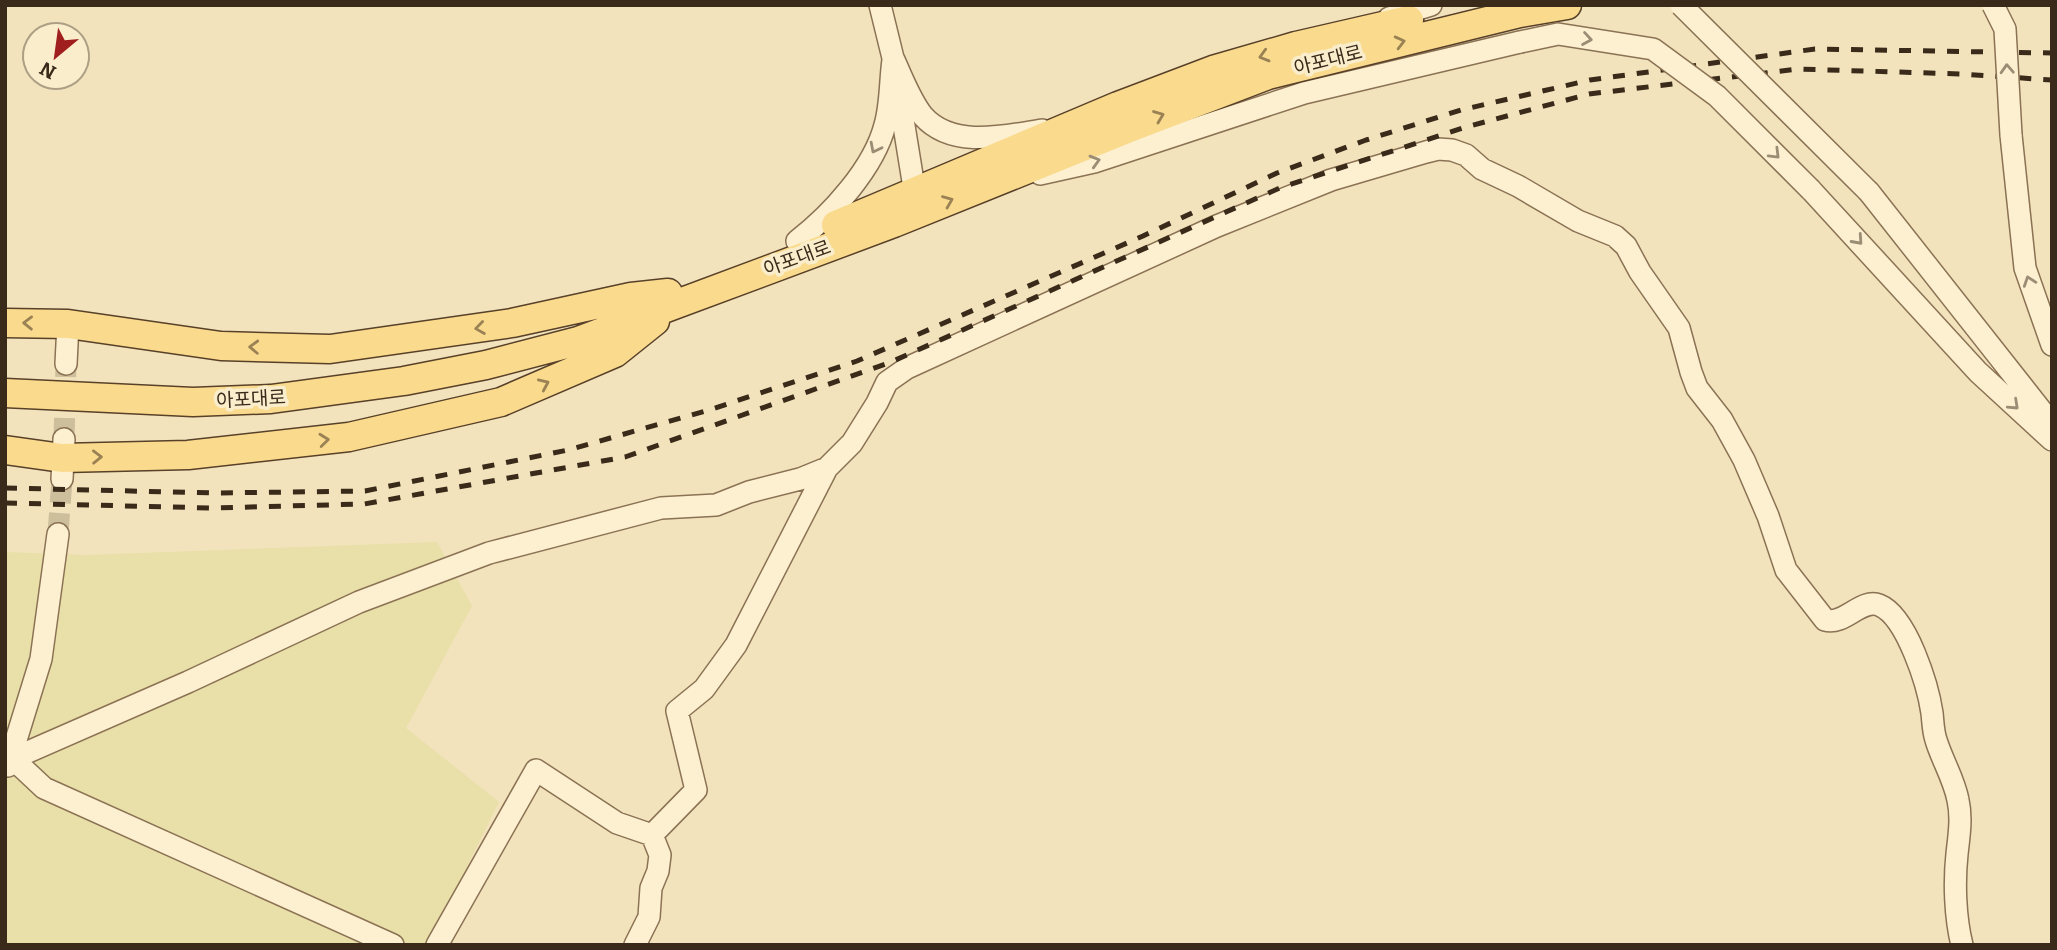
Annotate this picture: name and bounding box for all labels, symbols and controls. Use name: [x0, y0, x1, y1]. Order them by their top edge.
north arrow: [21, 21, 91, 91]
one-way arrow: [1581, 31, 1593, 46]
one-way arrow: [1394, 36, 1406, 50]
street label: 아포대로: [1291, 40, 1365, 80]
one-way arrow: [1258, 47, 1270, 62]
text: N: [36, 57, 60, 84]
one-way arrow: [2000, 63, 2015, 74]
one-way arrow: [1153, 110, 1165, 124]
one-way arrow: [869, 141, 883, 153]
one-way arrow: [1766, 145, 1779, 158]
one-way arrow: [1088, 155, 1100, 170]
one-way arrow: [942, 195, 954, 209]
one-way arrow: [1849, 232, 1862, 245]
street label: 아포대로: [760, 235, 834, 281]
one-way arrow: [2023, 275, 2037, 287]
one-way arrow: [23, 315, 33, 331]
one-way arrow: [474, 320, 486, 335]
one-way arrow: [249, 339, 259, 355]
one-way arrow: [536, 378, 549, 392]
street label: 아포대로: [215, 386, 287, 412]
one-way arrow: [2006, 397, 2019, 410]
one-way arrow: [319, 433, 330, 448]
one-way arrow: [93, 449, 103, 465]

